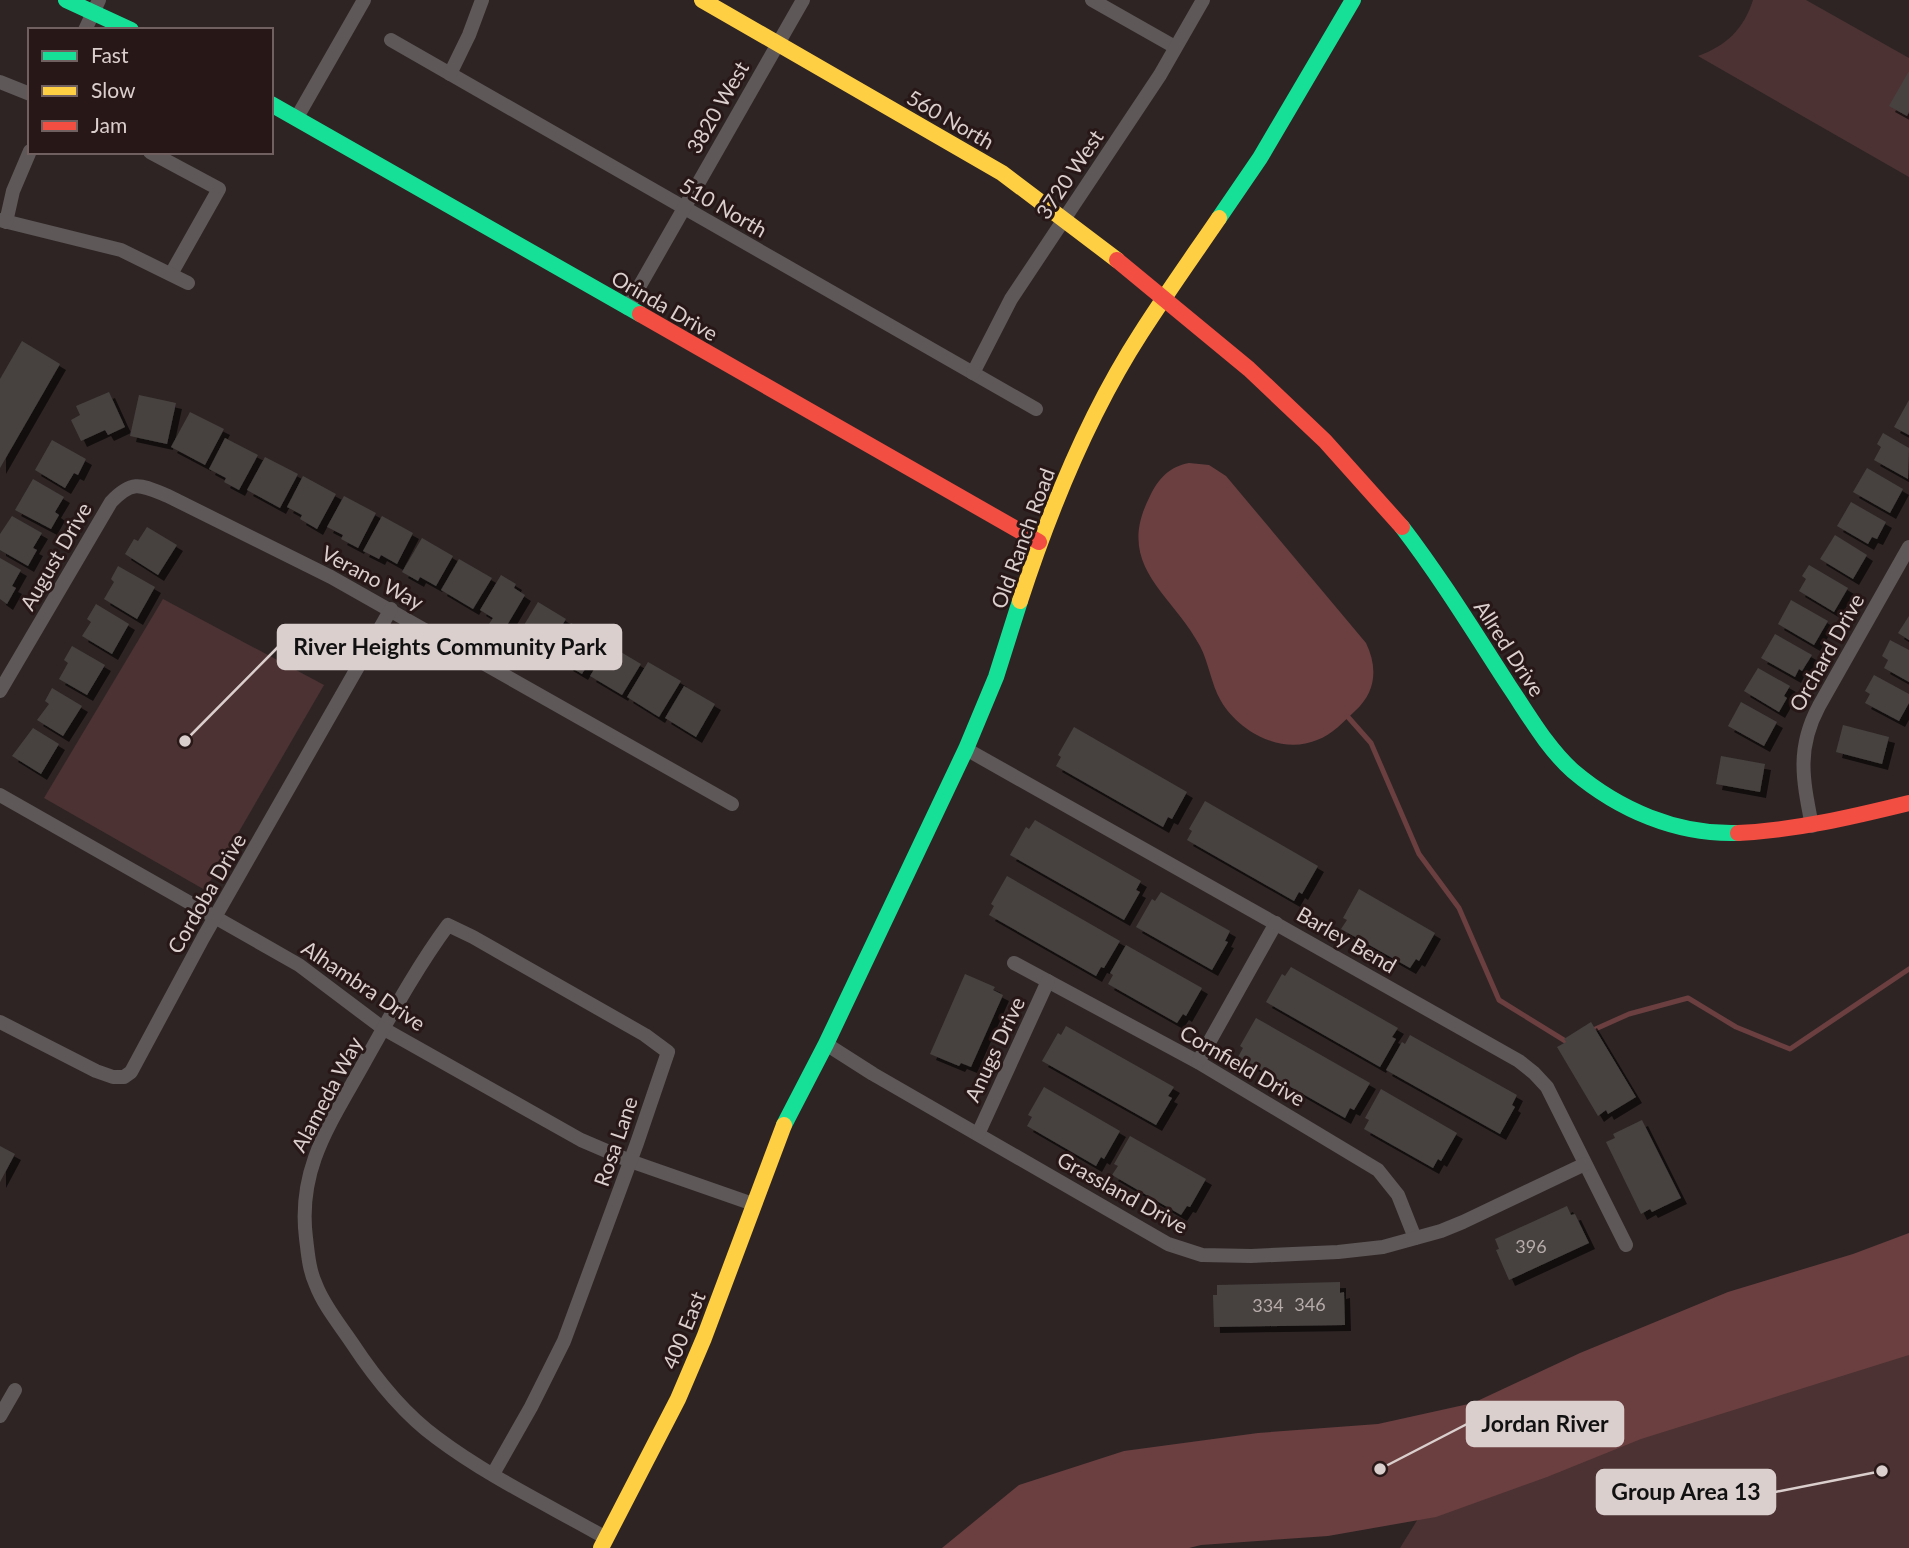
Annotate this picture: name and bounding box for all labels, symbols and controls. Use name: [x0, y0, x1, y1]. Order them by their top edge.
legend: [28, 28, 273, 154]
text: Fast: [91, 42, 129, 67]
street label: 3820 West: [681, 56, 754, 157]
text: Slow: [91, 77, 136, 102]
street label: 560 North: [903, 84, 999, 154]
text: Jam: [91, 112, 127, 137]
street label: 3720 West: [1030, 124, 1108, 223]
street label: 510 North: [676, 172, 772, 242]
street label: Orinda Drive: [607, 265, 723, 345]
street label: Old Ranch Road: [985, 464, 1059, 612]
street label: August Drive: [14, 498, 96, 614]
street label: Verano Way: [318, 540, 428, 614]
street label: Orchard Drive: [1783, 589, 1869, 715]
street label: Allred Drive: [1470, 595, 1550, 701]
callout: River Heights Community Park: [278, 625, 621, 669]
text: River Heights Community Park: [293, 632, 607, 660]
street label: Cordoba Drive: [162, 829, 250, 957]
street label: Barley Bend: [1293, 900, 1401, 978]
street label: Alhambra Drive: [297, 934, 431, 1036]
street label: Anugs Drive: [959, 992, 1029, 1106]
street label: Cornfield Drive: [1176, 1019, 1310, 1111]
street label: Alameda Way: [285, 1032, 367, 1156]
street label: Rosa Lane: [588, 1093, 642, 1189]
street label: Grassland Drive: [1053, 1146, 1193, 1238]
house number: 396: [1515, 1235, 1547, 1257]
street label: 400 East: [656, 1287, 710, 1372]
house number: 346: [1294, 1293, 1326, 1315]
house number: 334: [1252, 1294, 1284, 1316]
callout: Jordan River: [1467, 1402, 1623, 1446]
text: Jordan River: [1481, 1409, 1609, 1437]
callout: Group Area 13: [1597, 1470, 1775, 1514]
text: Group Area 13: [1611, 1477, 1761, 1505]

